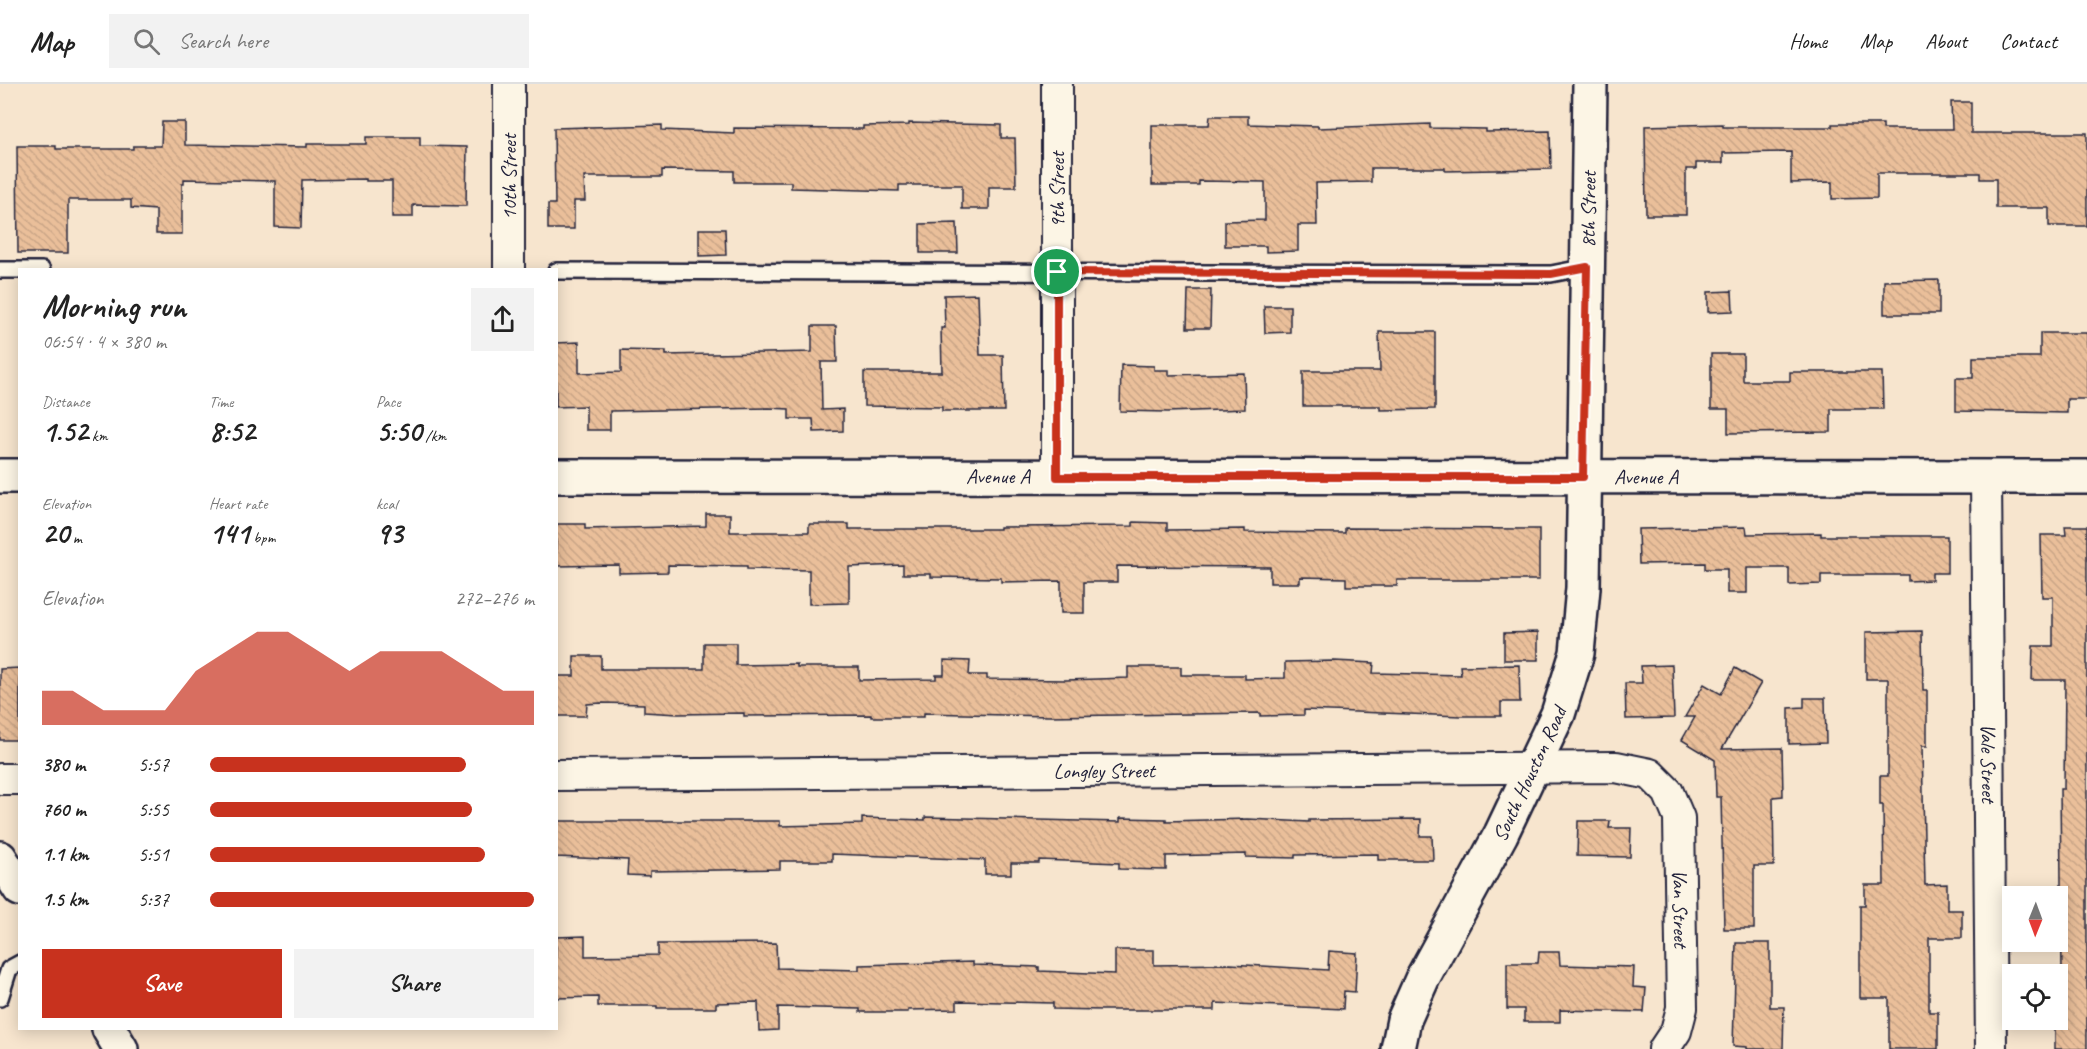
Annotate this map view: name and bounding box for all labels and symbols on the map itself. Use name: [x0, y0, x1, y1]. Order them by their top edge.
street label: 10th Street: [496, 132, 522, 220]
street label: 9th Street: [1044, 150, 1070, 228]
street label: 8th Street: [1575, 169, 1602, 248]
pin: [1031, 246, 1082, 297]
street label: Avenue A: [966, 463, 1031, 489]
street label: Avenue A: [1614, 464, 1679, 490]
street label: South Houston Road: [1486, 701, 1573, 846]
street label: Vale Street: [1975, 723, 2002, 805]
street label: Longley Street: [1053, 757, 1157, 784]
street label: Van Street: [1667, 869, 1694, 950]
north arrow: [2002, 886, 2068, 952]

